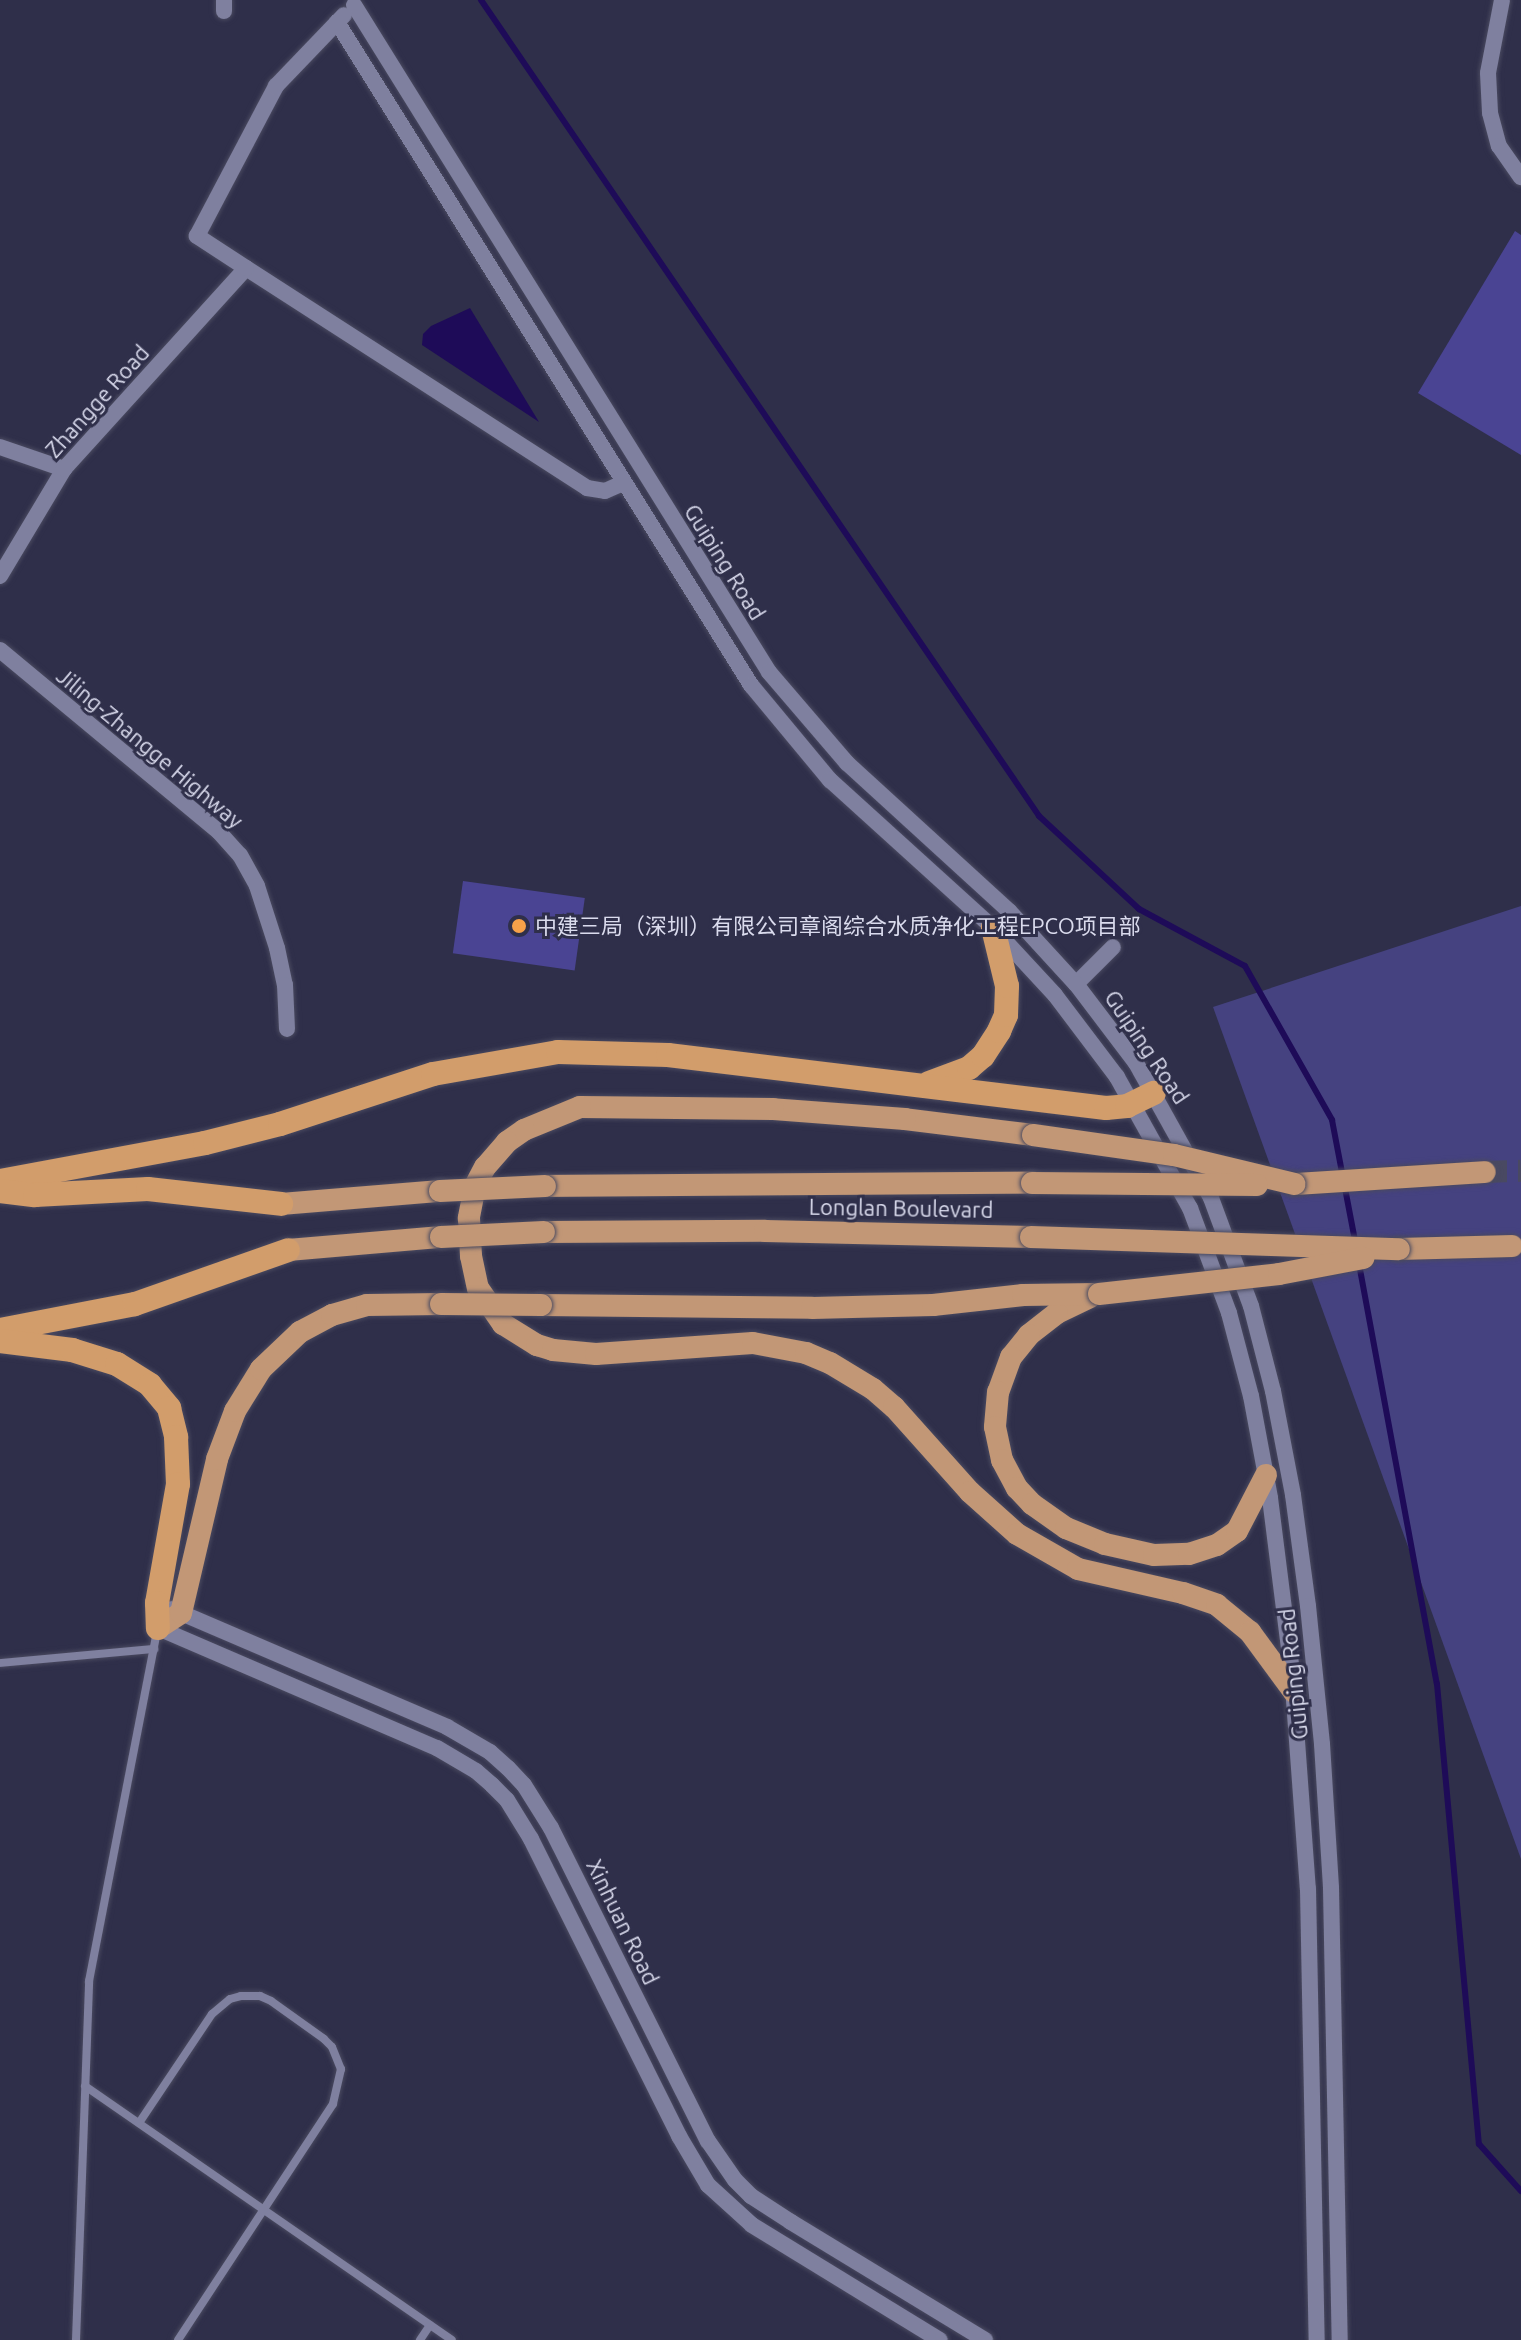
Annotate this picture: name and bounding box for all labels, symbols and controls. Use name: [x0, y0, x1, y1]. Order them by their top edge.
street label: Zhangge Road: [40, 339, 154, 463]
street label: Guiping Road: [679, 499, 771, 625]
street label: Jiling-Zhangge Highway: [52, 662, 248, 834]
place label: 中建三局（深圳）有限公司章阁综合水质净化工程EPCO项目部: [535, 913, 1141, 939]
marker: 中建三局（深圳）有限公司章阁综合水质净化工程EPCO项目部: [510, 917, 528, 935]
street label: Guiping Road: [1099, 985, 1195, 1109]
street label: Longlan Boulevard: [809, 1193, 993, 1223]
street label: Guiping Road: [1273, 1607, 1313, 1741]
street label: Xinhuan Road: [581, 1855, 665, 1989]

